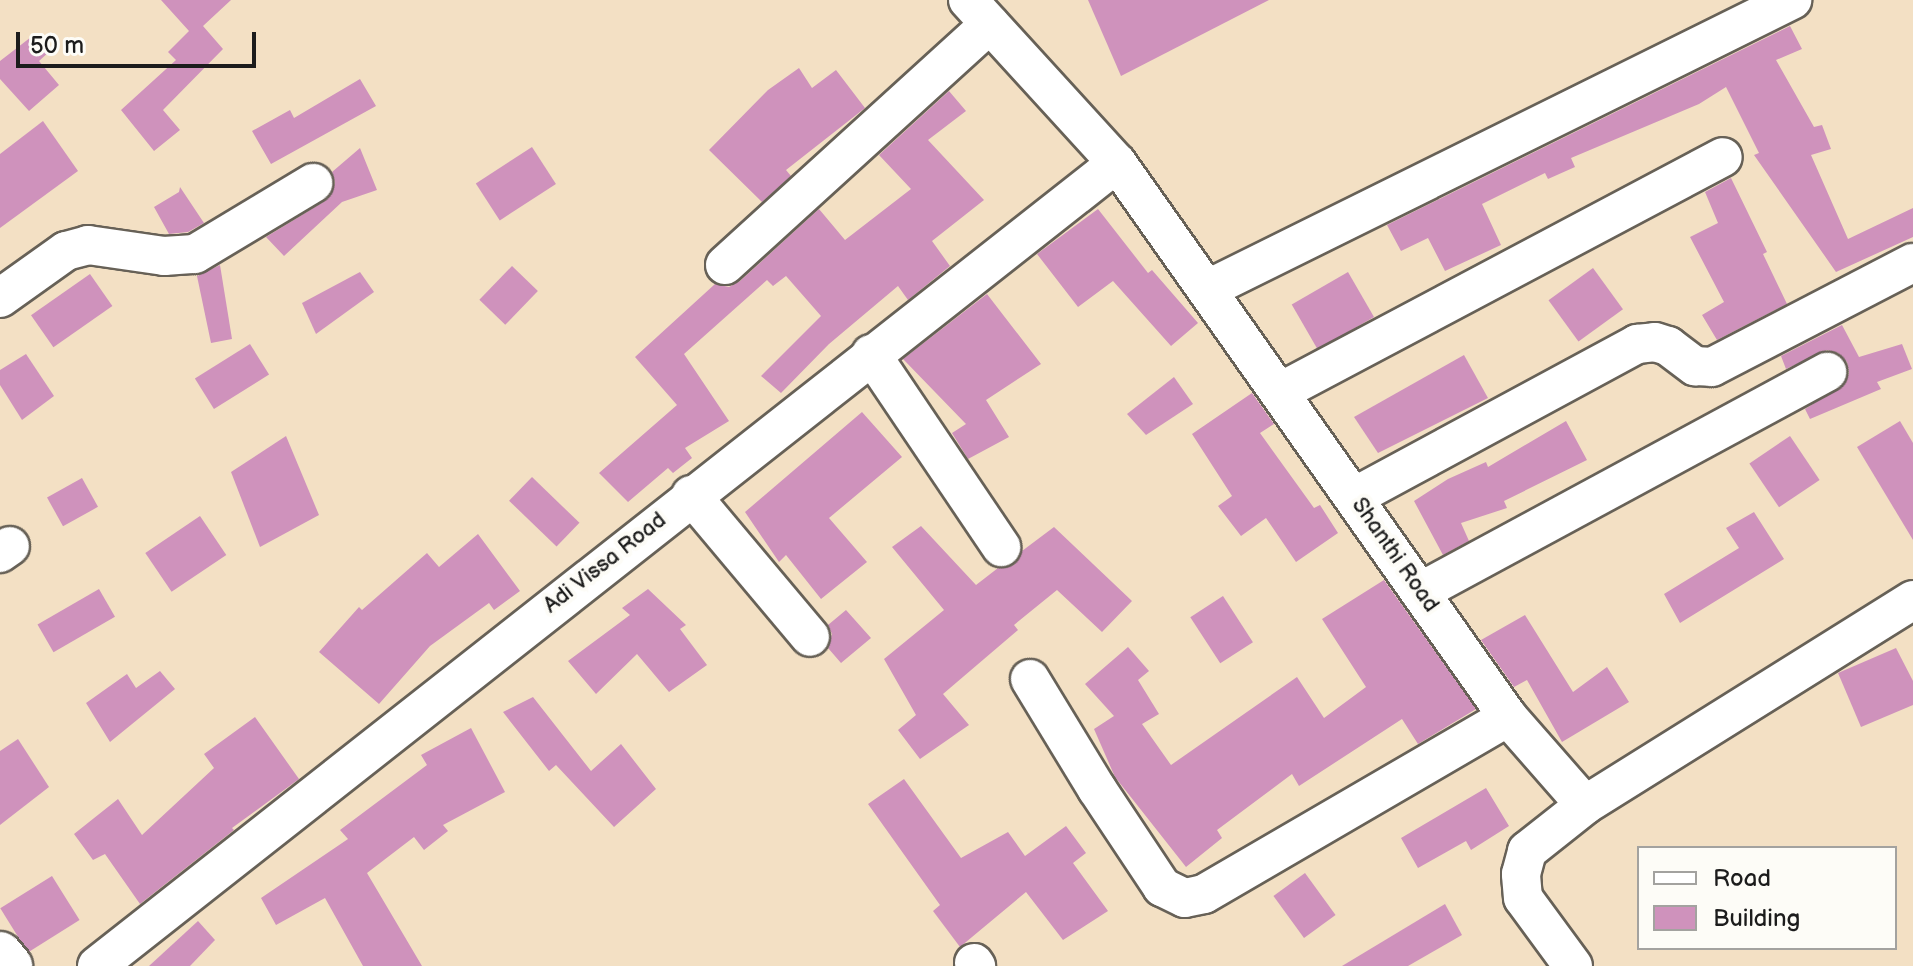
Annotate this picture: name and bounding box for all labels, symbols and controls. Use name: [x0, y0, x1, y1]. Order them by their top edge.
scale bar: [20, 16, 260, 66]
text: 50 m: [30, 31, 84, 60]
street label: Shanthi Road: [1346, 493, 1444, 617]
street label: Adi Vissa Road: [538, 507, 672, 619]
legend: [1637, 846, 1897, 950]
text: Road: [1713, 864, 1771, 893]
text: Building: [1713, 904, 1800, 933]

